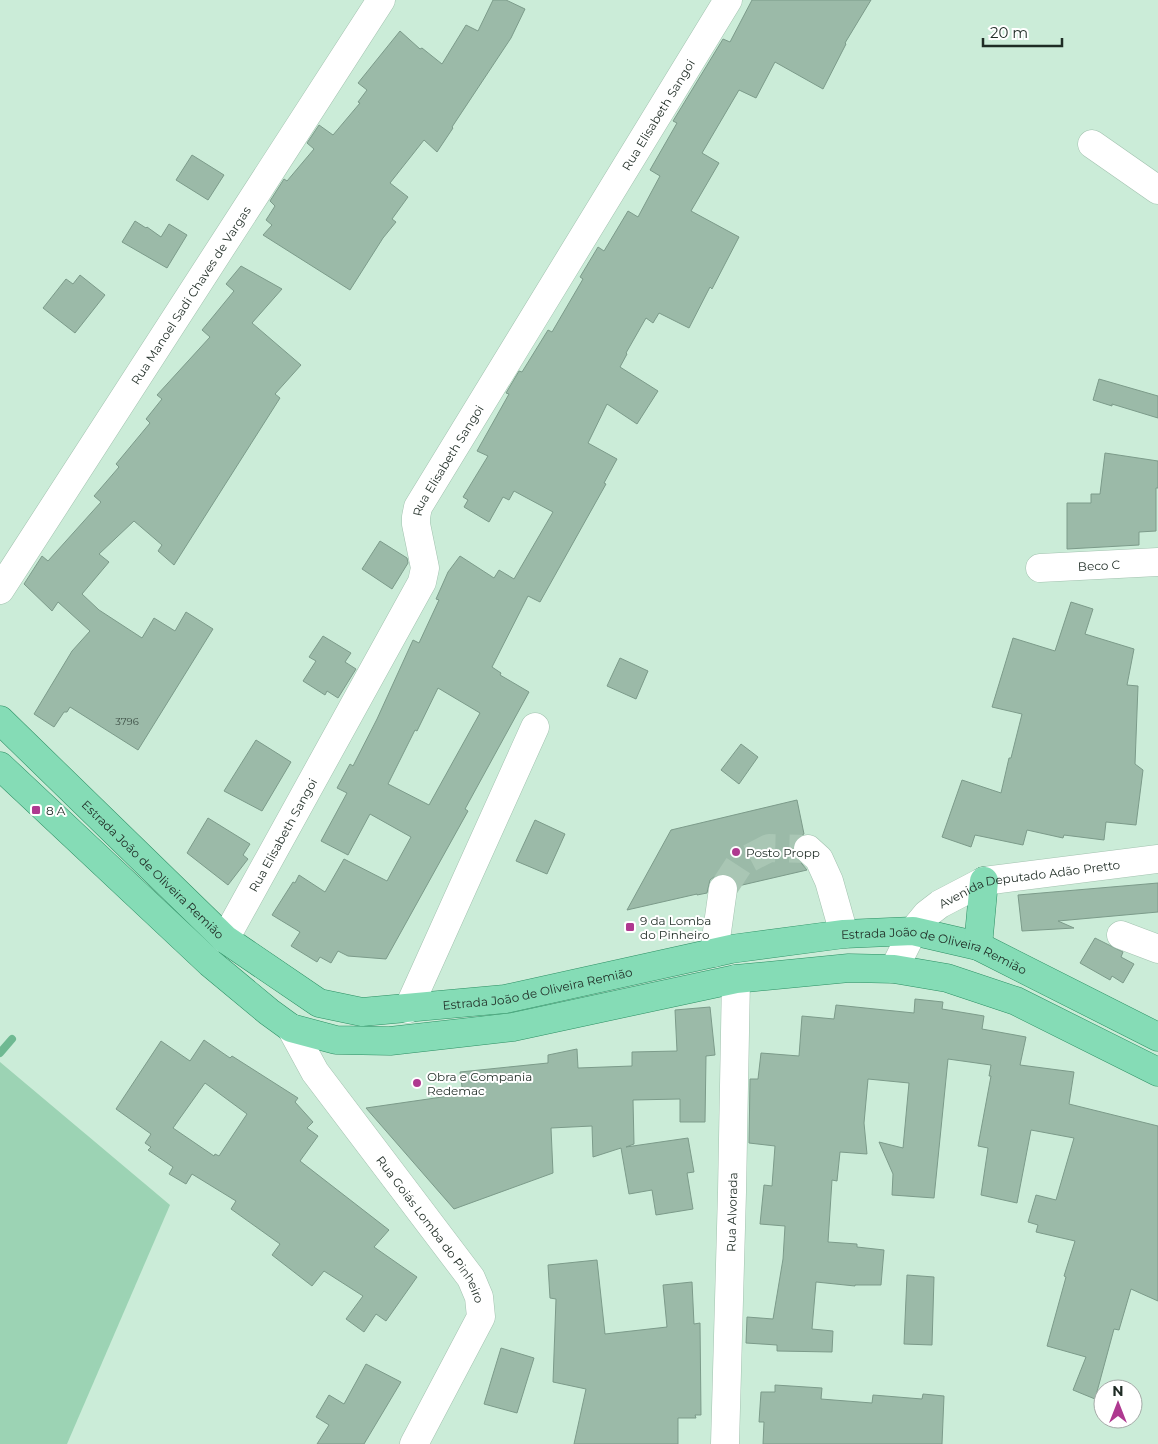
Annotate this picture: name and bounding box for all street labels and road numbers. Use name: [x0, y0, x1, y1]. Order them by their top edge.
street label: Rua Elisabeth Sangoi: [618, 56, 698, 173]
street label: Rua Manoel Sadi Chaves de Vargas: [127, 203, 254, 387]
street label: Rua Elisabeth Sangoi: [409, 402, 486, 517]
street label: Beco C: [1077, 556, 1121, 574]
street label: Rua Elisabeth Sangoi: [245, 775, 320, 894]
street label: Estrada João de Oliveira Remião: [79, 797, 228, 942]
street label: Avenida Deputado Adão Pretto: [936, 856, 1121, 911]
street label: Estrada João de Oliveira Remião: [841, 923, 1030, 977]
street label: Estrada João de Oliveira Remião: [442, 964, 634, 1012]
street label: Rua Goiás Lomba do Pinheiro: [373, 1153, 487, 1304]
street label: Rua Alvorada: [723, 1172, 740, 1252]

